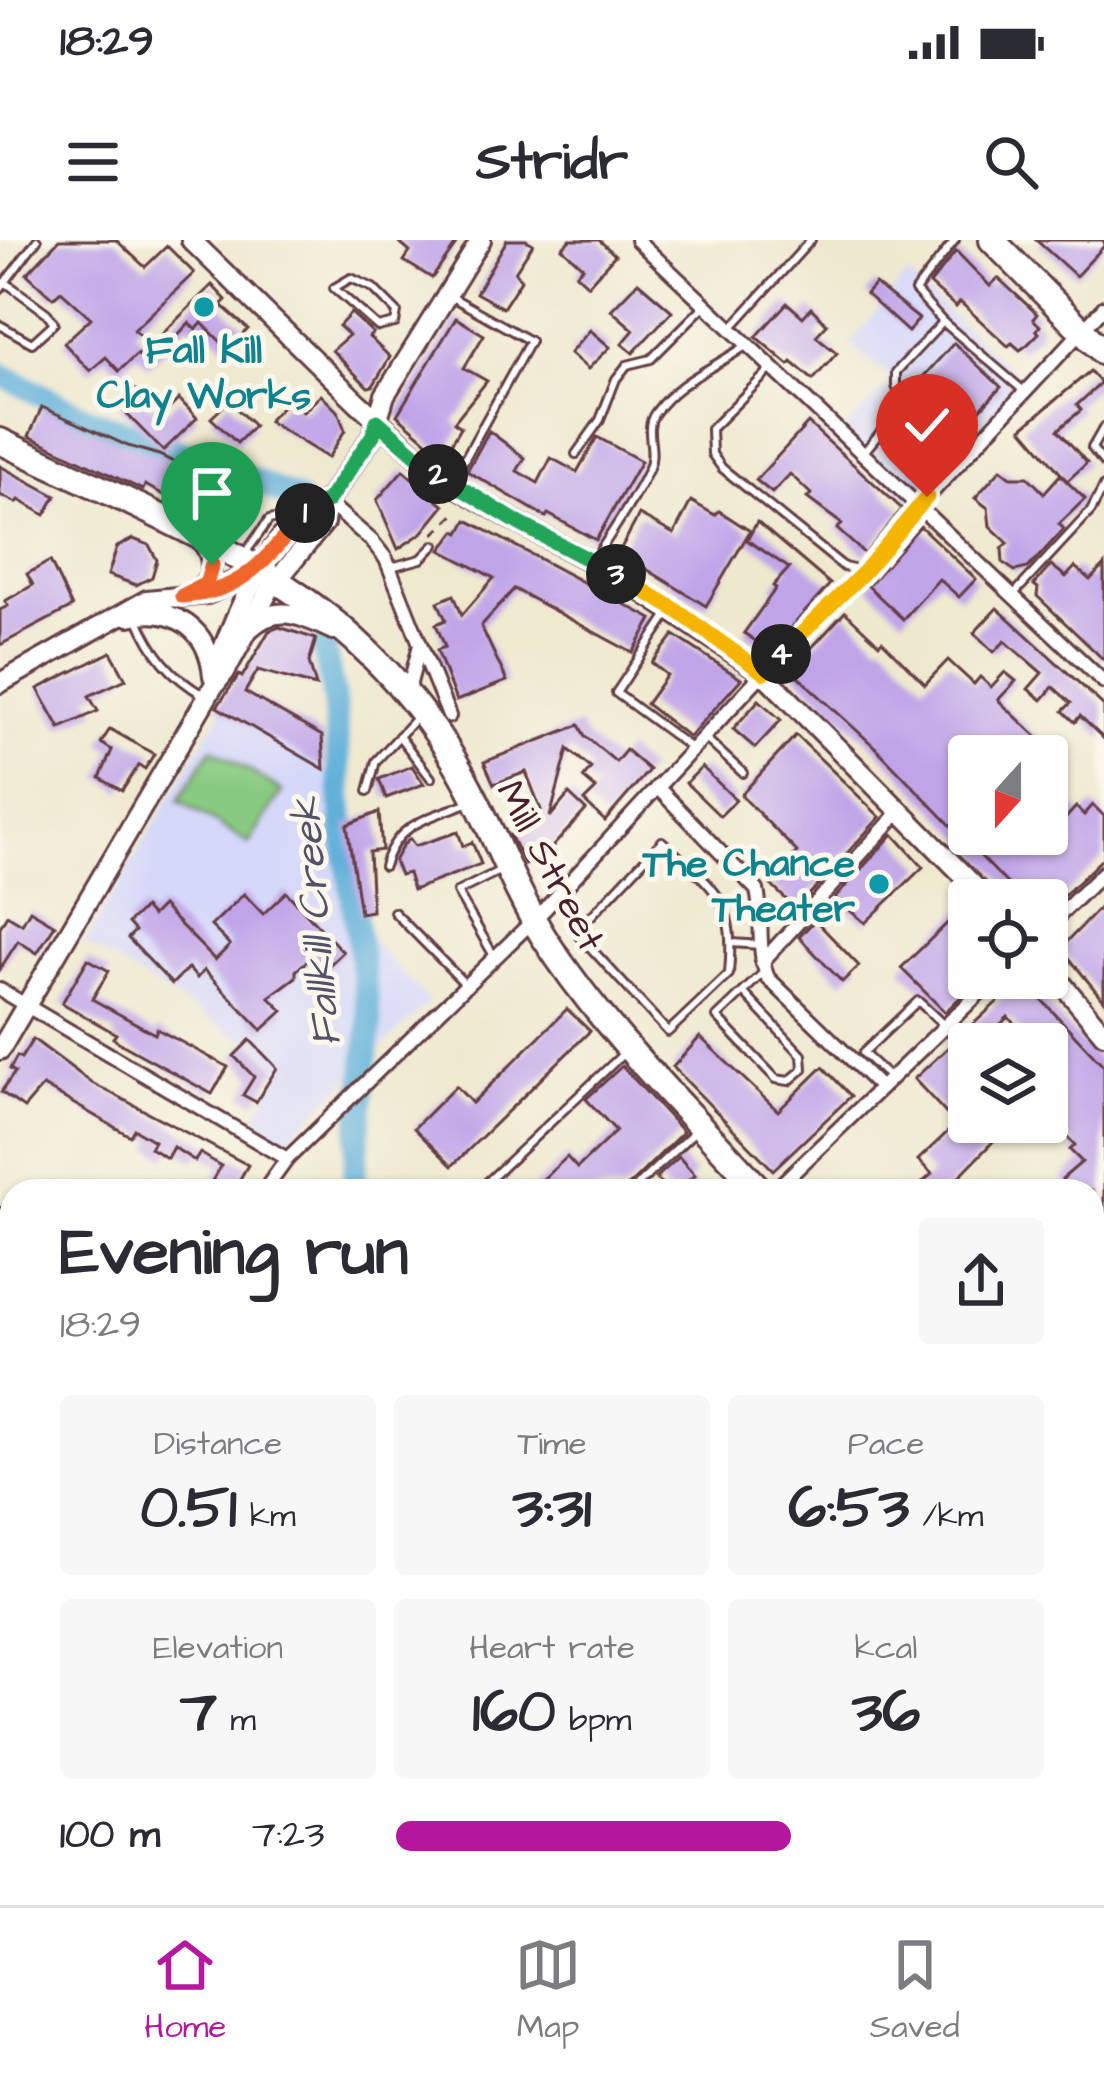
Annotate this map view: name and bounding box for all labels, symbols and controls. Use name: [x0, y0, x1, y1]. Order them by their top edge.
text: 18:29: [60, 11, 154, 73]
text: Stridr: [476, 125, 628, 200]
icon: menu: [60, 129, 126, 195]
icon: search: [978, 129, 1044, 195]
marker: Fall Kill Clay Works: [191, 294, 217, 320]
place label: Fall Kill Clay Works: [97, 325, 311, 426]
pin: [876, 374, 978, 497]
icon: check: [894, 392, 960, 458]
pin: [161, 442, 263, 565]
pin: 2: [408, 444, 468, 504]
text: 2: [429, 451, 447, 497]
icon: arrive: [179, 460, 245, 526]
pin: 1: [275, 483, 335, 543]
text: 1: [303, 490, 307, 536]
pin: 3: [586, 544, 646, 604]
text: 3: [608, 551, 624, 597]
pin: 4: [751, 624, 811, 684]
text: 4: [770, 631, 792, 677]
north arrow: [948, 735, 1068, 855]
map controls: [948, 735, 1068, 1143]
street label: Mill Street: [482, 771, 617, 962]
water label: Fallkill Creek: [277, 793, 357, 1049]
place label: The Chance Theater: [642, 838, 855, 937]
marker: The Chance Theater: [866, 871, 892, 897]
button: locate: [948, 879, 1068, 999]
button: layers: [948, 1023, 1068, 1143]
text: Evening run: [60, 1208, 408, 1300]
button: share: [918, 1218, 1044, 1344]
text: 18:29: [60, 1299, 141, 1353]
text: Distance: [154, 1421, 282, 1467]
text: Time: [517, 1421, 587, 1467]
text: Pace: [848, 1421, 924, 1467]
text: 0.51: [140, 1467, 237, 1550]
text: 3:31: [513, 1467, 591, 1550]
text: 6:53: [789, 1467, 909, 1550]
text: km: [237, 1493, 296, 1539]
text: /km: [909, 1493, 983, 1539]
text: Elevation: [153, 1625, 283, 1671]
text: Heart rate: [469, 1625, 635, 1671]
text: kcal: [854, 1625, 918, 1671]
text: 7: [180, 1671, 217, 1754]
text: 160: [473, 1671, 556, 1754]
text: 36: [852, 1671, 920, 1754]
text: m: [217, 1697, 256, 1743]
text: bpm: [556, 1697, 631, 1743]
text: 100 m: [60, 1809, 160, 1863]
text: 7:23: [252, 1809, 325, 1863]
tab: Home: [144, 1932, 226, 2050]
tab: Map: [515, 1932, 581, 2050]
tab: Saved: [870, 1932, 960, 2050]

